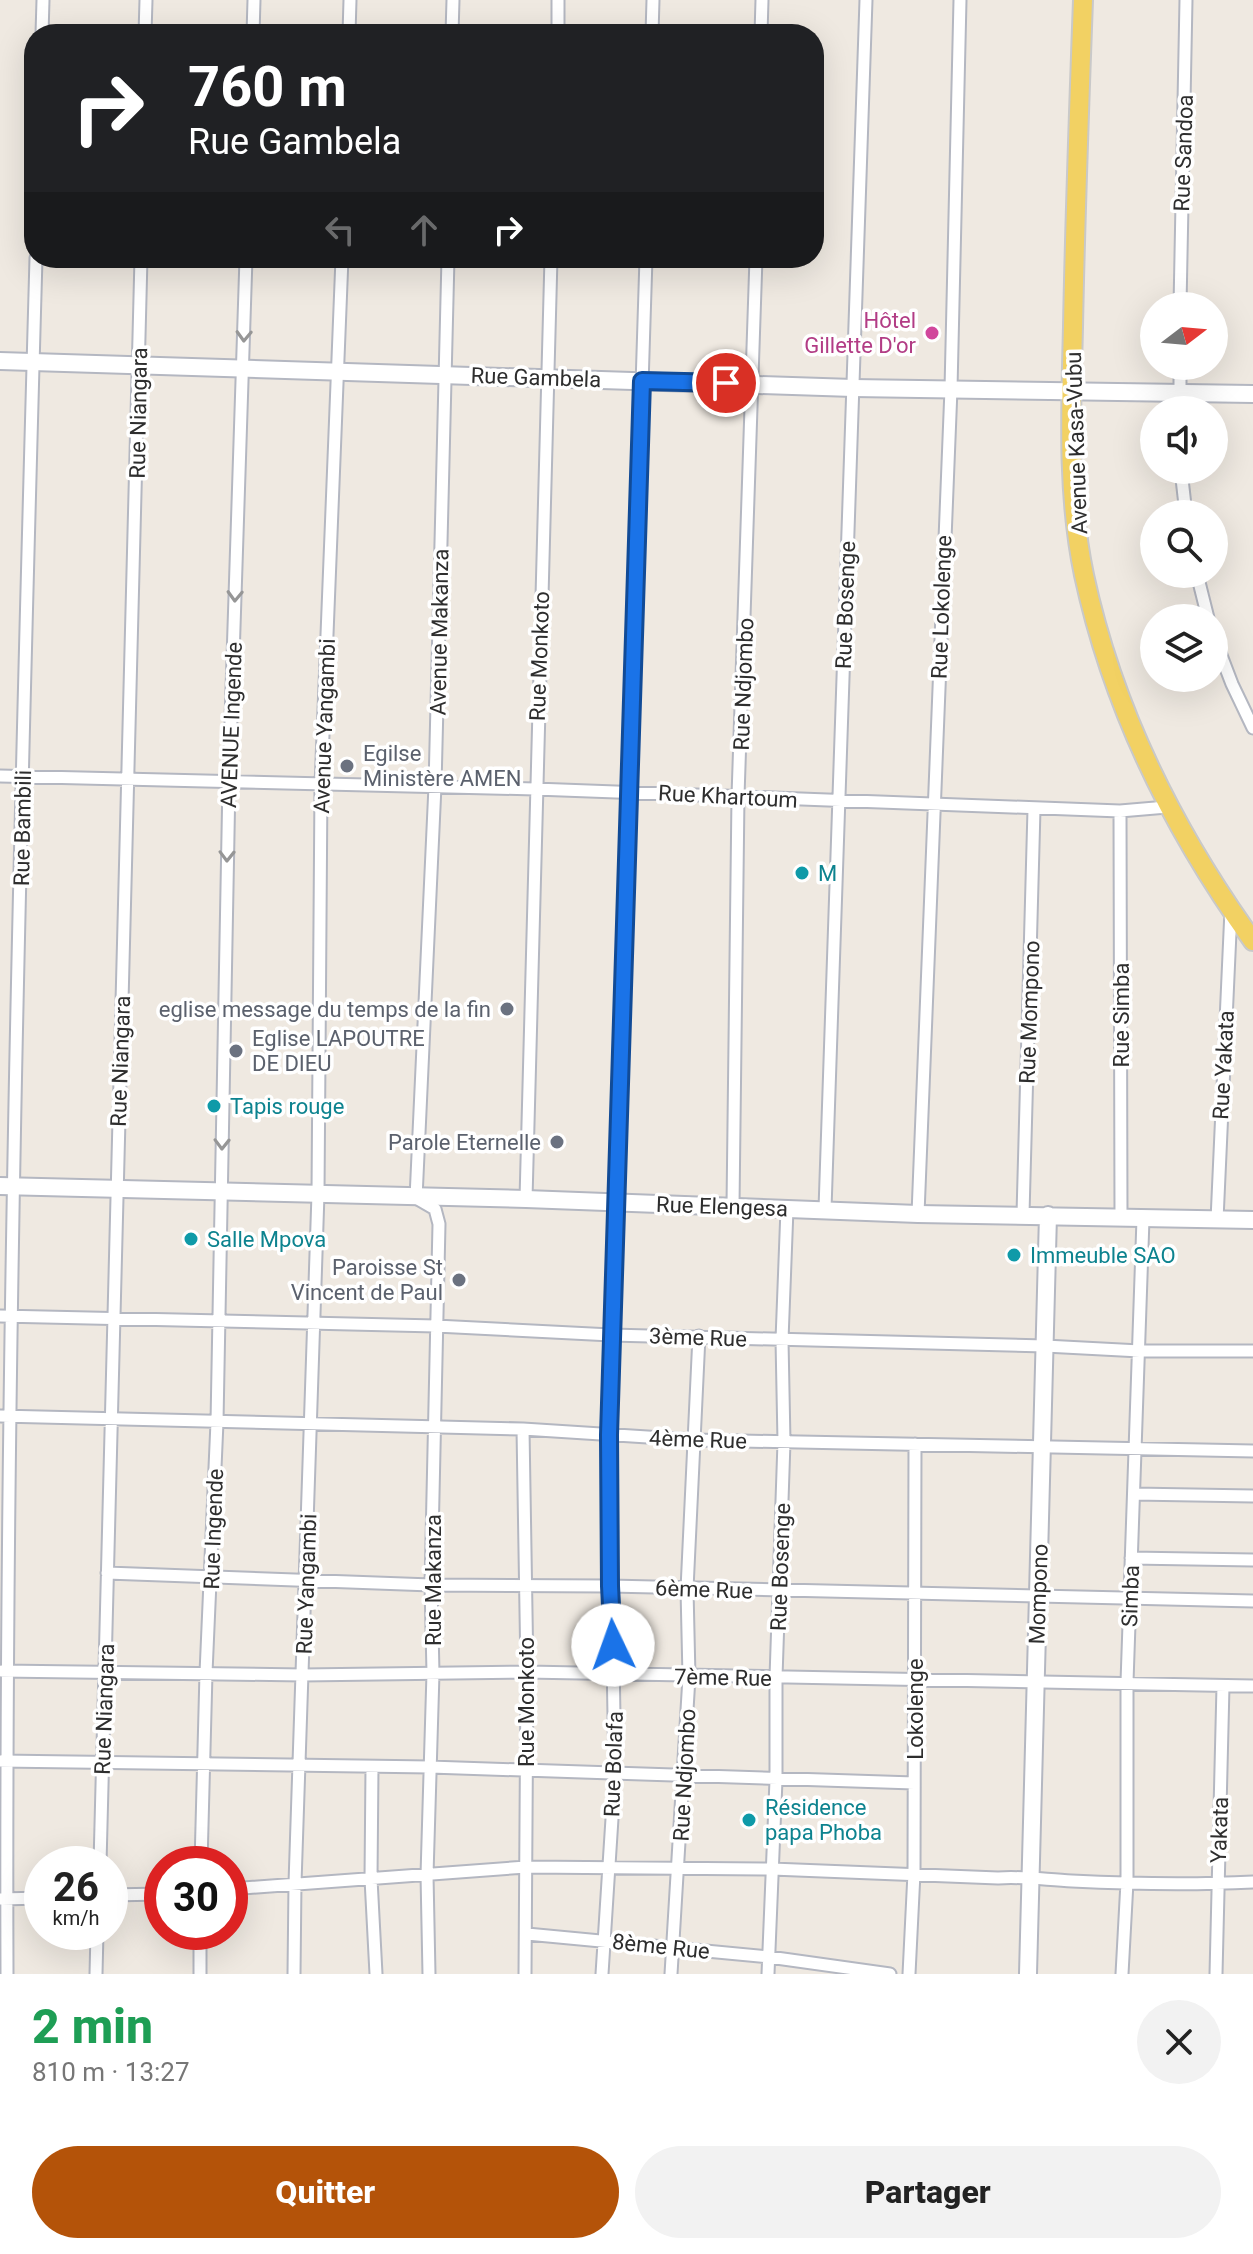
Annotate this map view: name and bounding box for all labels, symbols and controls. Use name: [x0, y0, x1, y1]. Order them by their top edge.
text: 760 m: [188, 54, 347, 120]
icon: right: [56, 56, 160, 160]
street label: Rue Sandoa: [1169, 94, 1198, 212]
text: Rue Gambela: [188, 121, 401, 163]
icon: left: [318, 208, 362, 252]
icon: ahead: [402, 208, 446, 252]
icon: right: [486, 208, 530, 252]
north arrow: [1140, 292, 1228, 380]
map controls: [1140, 292, 1228, 692]
place label: Hôtel Gillette D'or: [804, 308, 917, 358]
marker: Hôtel Gillette D'or: [923, 324, 941, 342]
one-way arrow: [236, 330, 253, 343]
street label: Rue Niangara: [125, 347, 152, 479]
pin: [692, 349, 760, 417]
street label: Avenue Kasa-Vubu: [1061, 351, 1092, 535]
icon: arrive: [704, 361, 748, 405]
street label: Rue Gambela: [470, 363, 602, 392]
button: sound: [1140, 396, 1228, 484]
button: search: [1140, 500, 1228, 588]
street label: Rue Lokolenge: [926, 535, 957, 679]
street label: Rue Bosenge: [831, 540, 860, 670]
street label: Avenue Makanza: [426, 548, 453, 716]
one-way arrow: [227, 590, 244, 603]
street label: Rue Monkoto: [525, 591, 554, 721]
button: layers: [1140, 604, 1228, 692]
street label: Rue Ndjombo: [729, 617, 758, 751]
street label: Avenue Yangambi: [309, 638, 340, 814]
street label: AVENUE Ingende: [216, 642, 247, 809]
place label: Egilse Ministère AMEN: [363, 741, 521, 791]
marker: Egilse Ministère AMEN: [338, 757, 356, 775]
street label: Rue Bambili: [9, 770, 36, 886]
street label: Rue Khartoum: [658, 780, 798, 813]
one-way arrow: [218, 850, 236, 863]
place label: M: [818, 861, 837, 886]
marker: M: [793, 864, 811, 882]
street label: Rue Mompono: [1015, 940, 1044, 1084]
street label: Rue Simba: [1109, 963, 1134, 1067]
street label: Rue Niangara: [106, 995, 135, 1127]
place label: eglise message du temps de la fin: [159, 997, 491, 1022]
marker: eglise message du temps de la fin: [498, 1000, 516, 1018]
street label: Rue Yakata: [1208, 1010, 1239, 1120]
place label: Eglise LAPOUTRE DE DIEU: [252, 1026, 425, 1076]
marker: Eglise LAPOUTRE DE DIEU: [227, 1042, 245, 1060]
place label: Tapis rouge: [230, 1094, 344, 1119]
marker: Tapis rouge: [205, 1097, 223, 1115]
place label: Parole Eternelle: [388, 1130, 541, 1155]
marker: Parole Eternelle: [548, 1133, 566, 1151]
one-way arrow: [213, 1138, 230, 1151]
street label: Rue Elengesa: [656, 1192, 788, 1221]
place label: Salle Mpova: [207, 1227, 326, 1252]
marker: Salle Mpova: [182, 1230, 200, 1248]
place label: Immeuble SAO: [1030, 1243, 1176, 1268]
marker: Immeuble SAO: [1005, 1246, 1023, 1264]
place label: Paroisse St Vincent de Paul: [291, 1255, 443, 1305]
marker: Paroisse St Vincent de Paul: [450, 1271, 468, 1289]
street label: 3ème Rue: [649, 1323, 747, 1352]
street label: 4ème Rue: [649, 1425, 747, 1454]
street label: Rue Ingende: [199, 1468, 228, 1590]
street label: Rue Bosenge: [766, 1502, 795, 1632]
street label: Rue Yangambi: [292, 1513, 321, 1655]
street label: Rue Makanza: [421, 1514, 446, 1646]
street label: Mompono: [1024, 1543, 1053, 1645]
street label: Simba: [1117, 1565, 1144, 1627]
street label: 6ème Rue: [655, 1575, 753, 1604]
position arrow: [571, 1603, 655, 1687]
street label: Rue Monkoto: [514, 1637, 539, 1767]
street label: Rue Niangara: [90, 1643, 119, 1775]
street label: Lokolenge: [903, 1658, 928, 1760]
street label: 7ème Rue: [674, 1664, 772, 1691]
street label: Rue Ndjombo: [669, 1708, 700, 1842]
street label: Rue Bolafa: [599, 1711, 628, 1817]
place label: Résidence papa Phoba: [765, 1795, 882, 1845]
street label: Yakata: [1206, 1796, 1233, 1864]
marker: Résidence papa Phoba: [740, 1811, 758, 1829]
speed limit sign: 30: [144, 1846, 248, 1950]
text: 26: [53, 1864, 99, 1911]
text: km/h: [53, 1906, 99, 1930]
street label: 8ème Rue: [611, 1929, 711, 1964]
text: 2 min: [32, 1998, 153, 2055]
button: close: [1137, 2000, 1221, 2084]
text: 810 m · 13:27: [32, 2057, 190, 2087]
button: Quitter: [32, 2146, 619, 2238]
button: Partager: [635, 2146, 1221, 2238]

